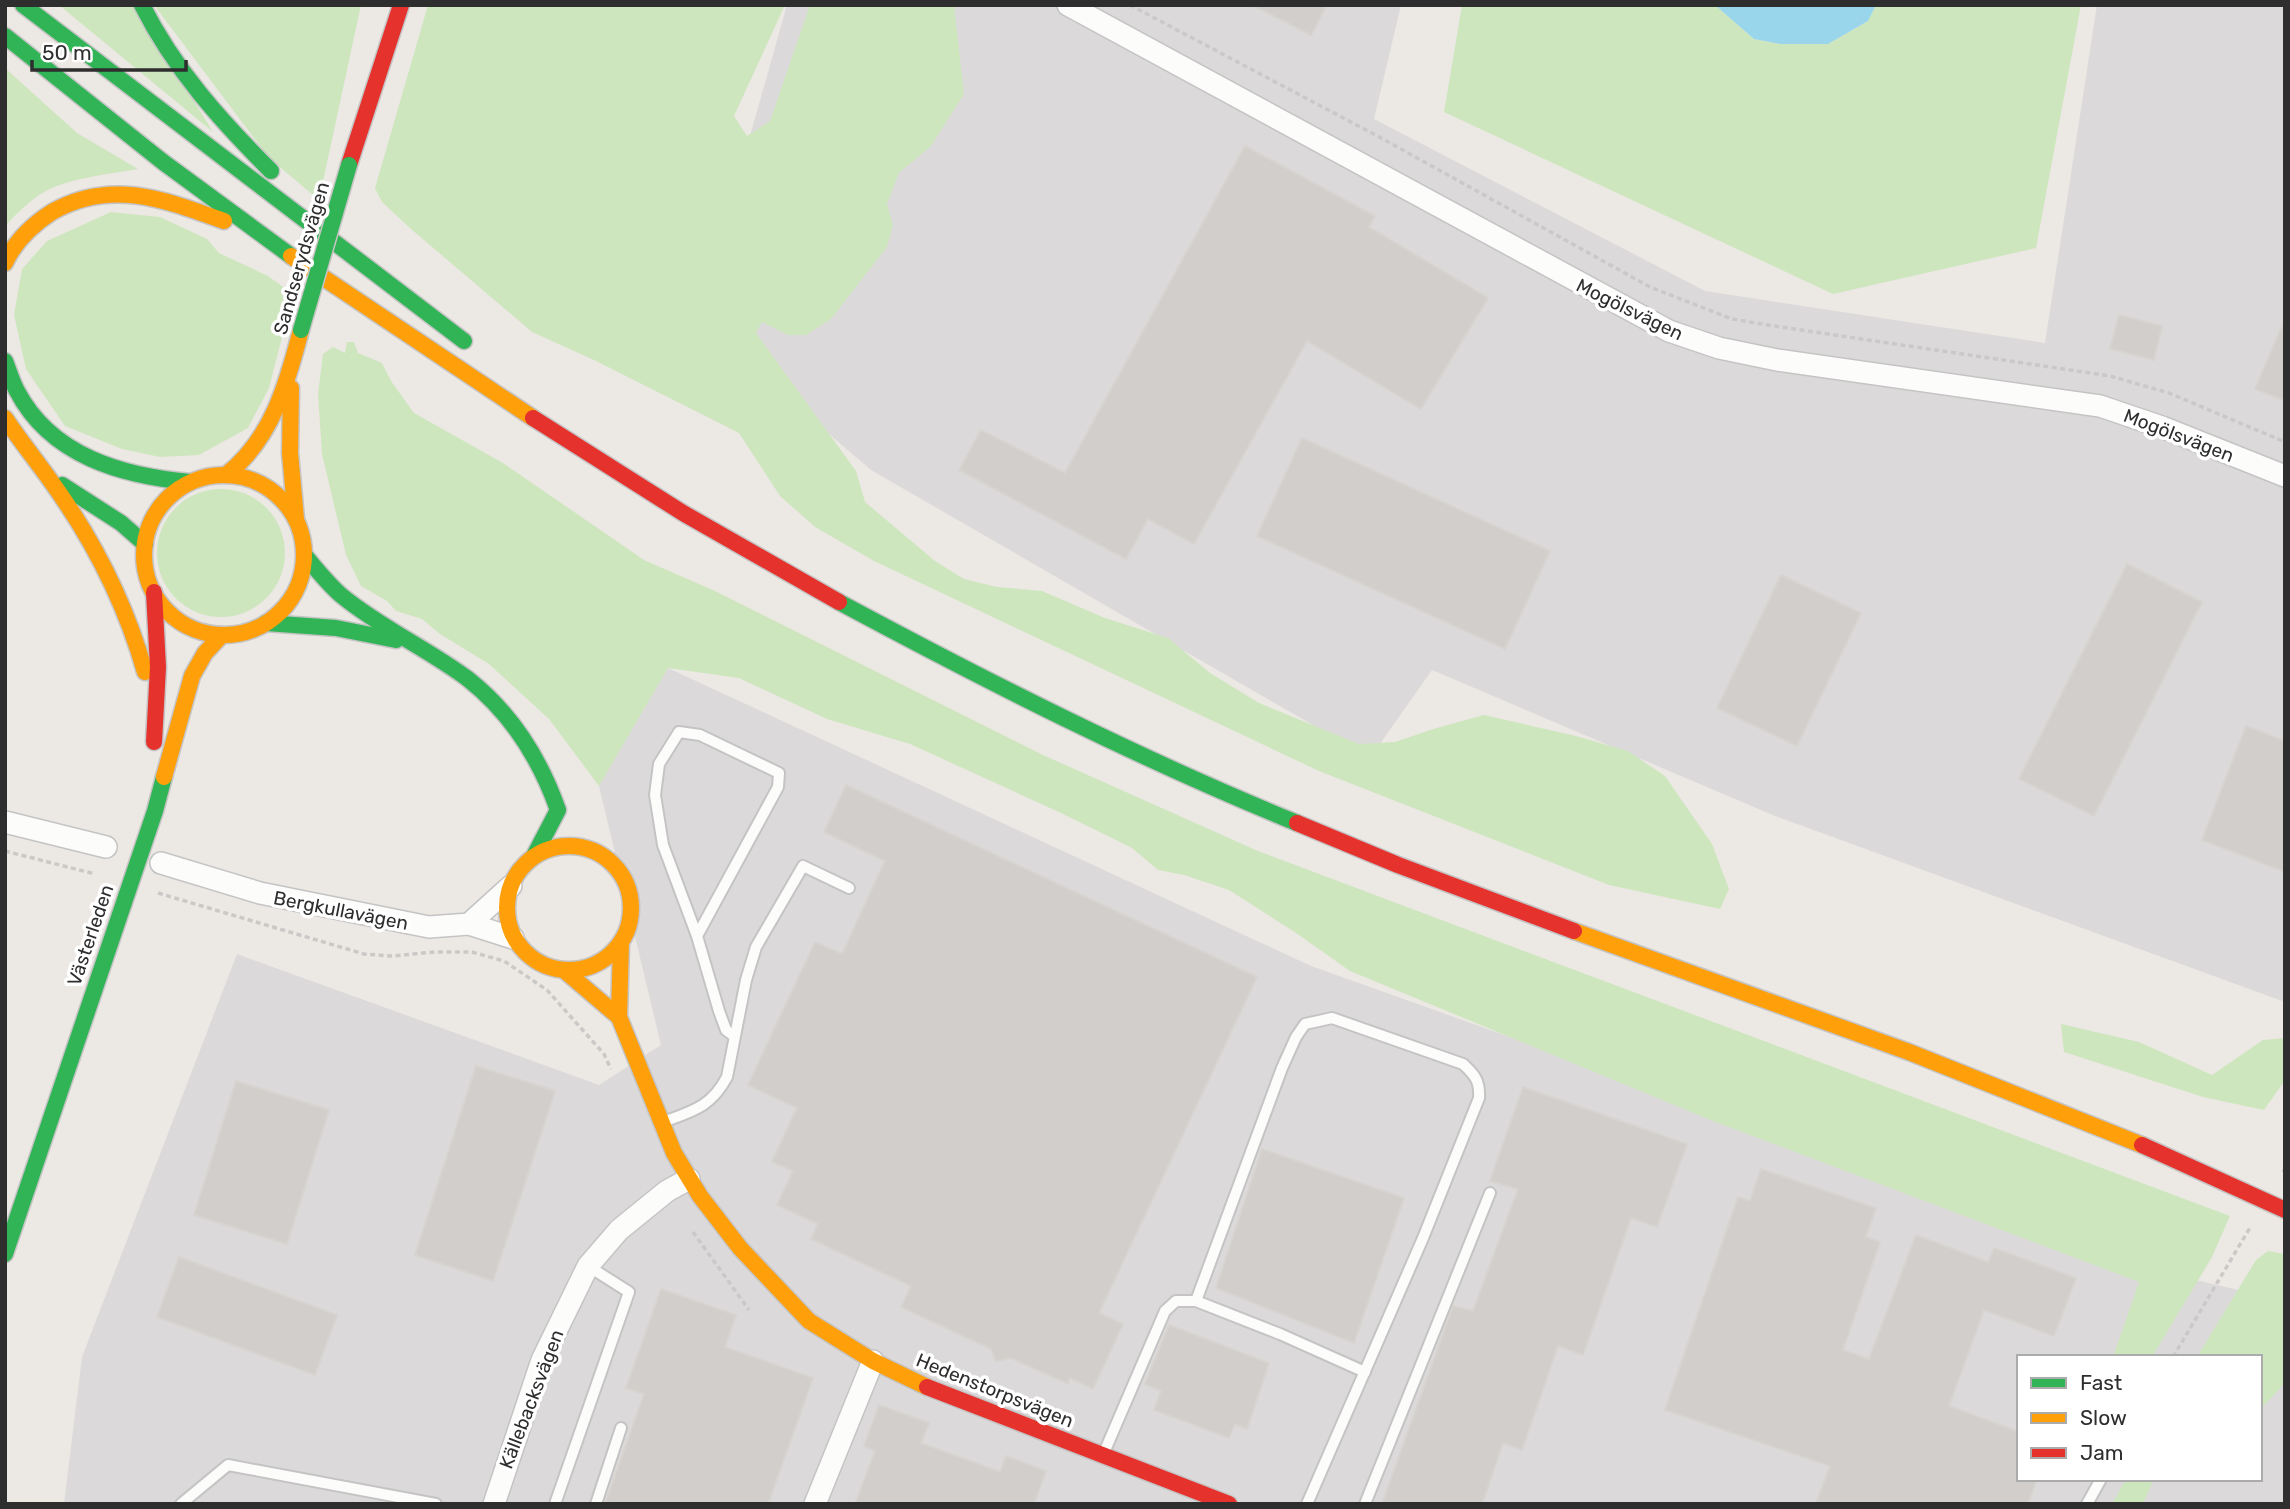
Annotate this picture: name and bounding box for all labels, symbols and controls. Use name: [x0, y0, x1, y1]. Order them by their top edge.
scale bar: [32, 28, 186, 72]
text: 50 m: [42, 40, 92, 65]
street label: Sandserydsvägen: [269, 179, 334, 337]
street label: Mogölsvägen: [1572, 274, 1687, 345]
street label: Mogölsvägen: [2120, 404, 2237, 467]
street label: Västerleden: [62, 882, 119, 989]
street label: Bergkullavägen: [272, 886, 410, 935]
street label: Källebacksvägen: [494, 1326, 569, 1472]
street label: Hedenstorpsvägen: [913, 1348, 1077, 1433]
legend: [2017, 1355, 2262, 1481]
text: Fast: [2080, 1370, 2122, 1395]
text: Slow: [2080, 1405, 2127, 1430]
text: Jam: [2080, 1440, 2124, 1465]

